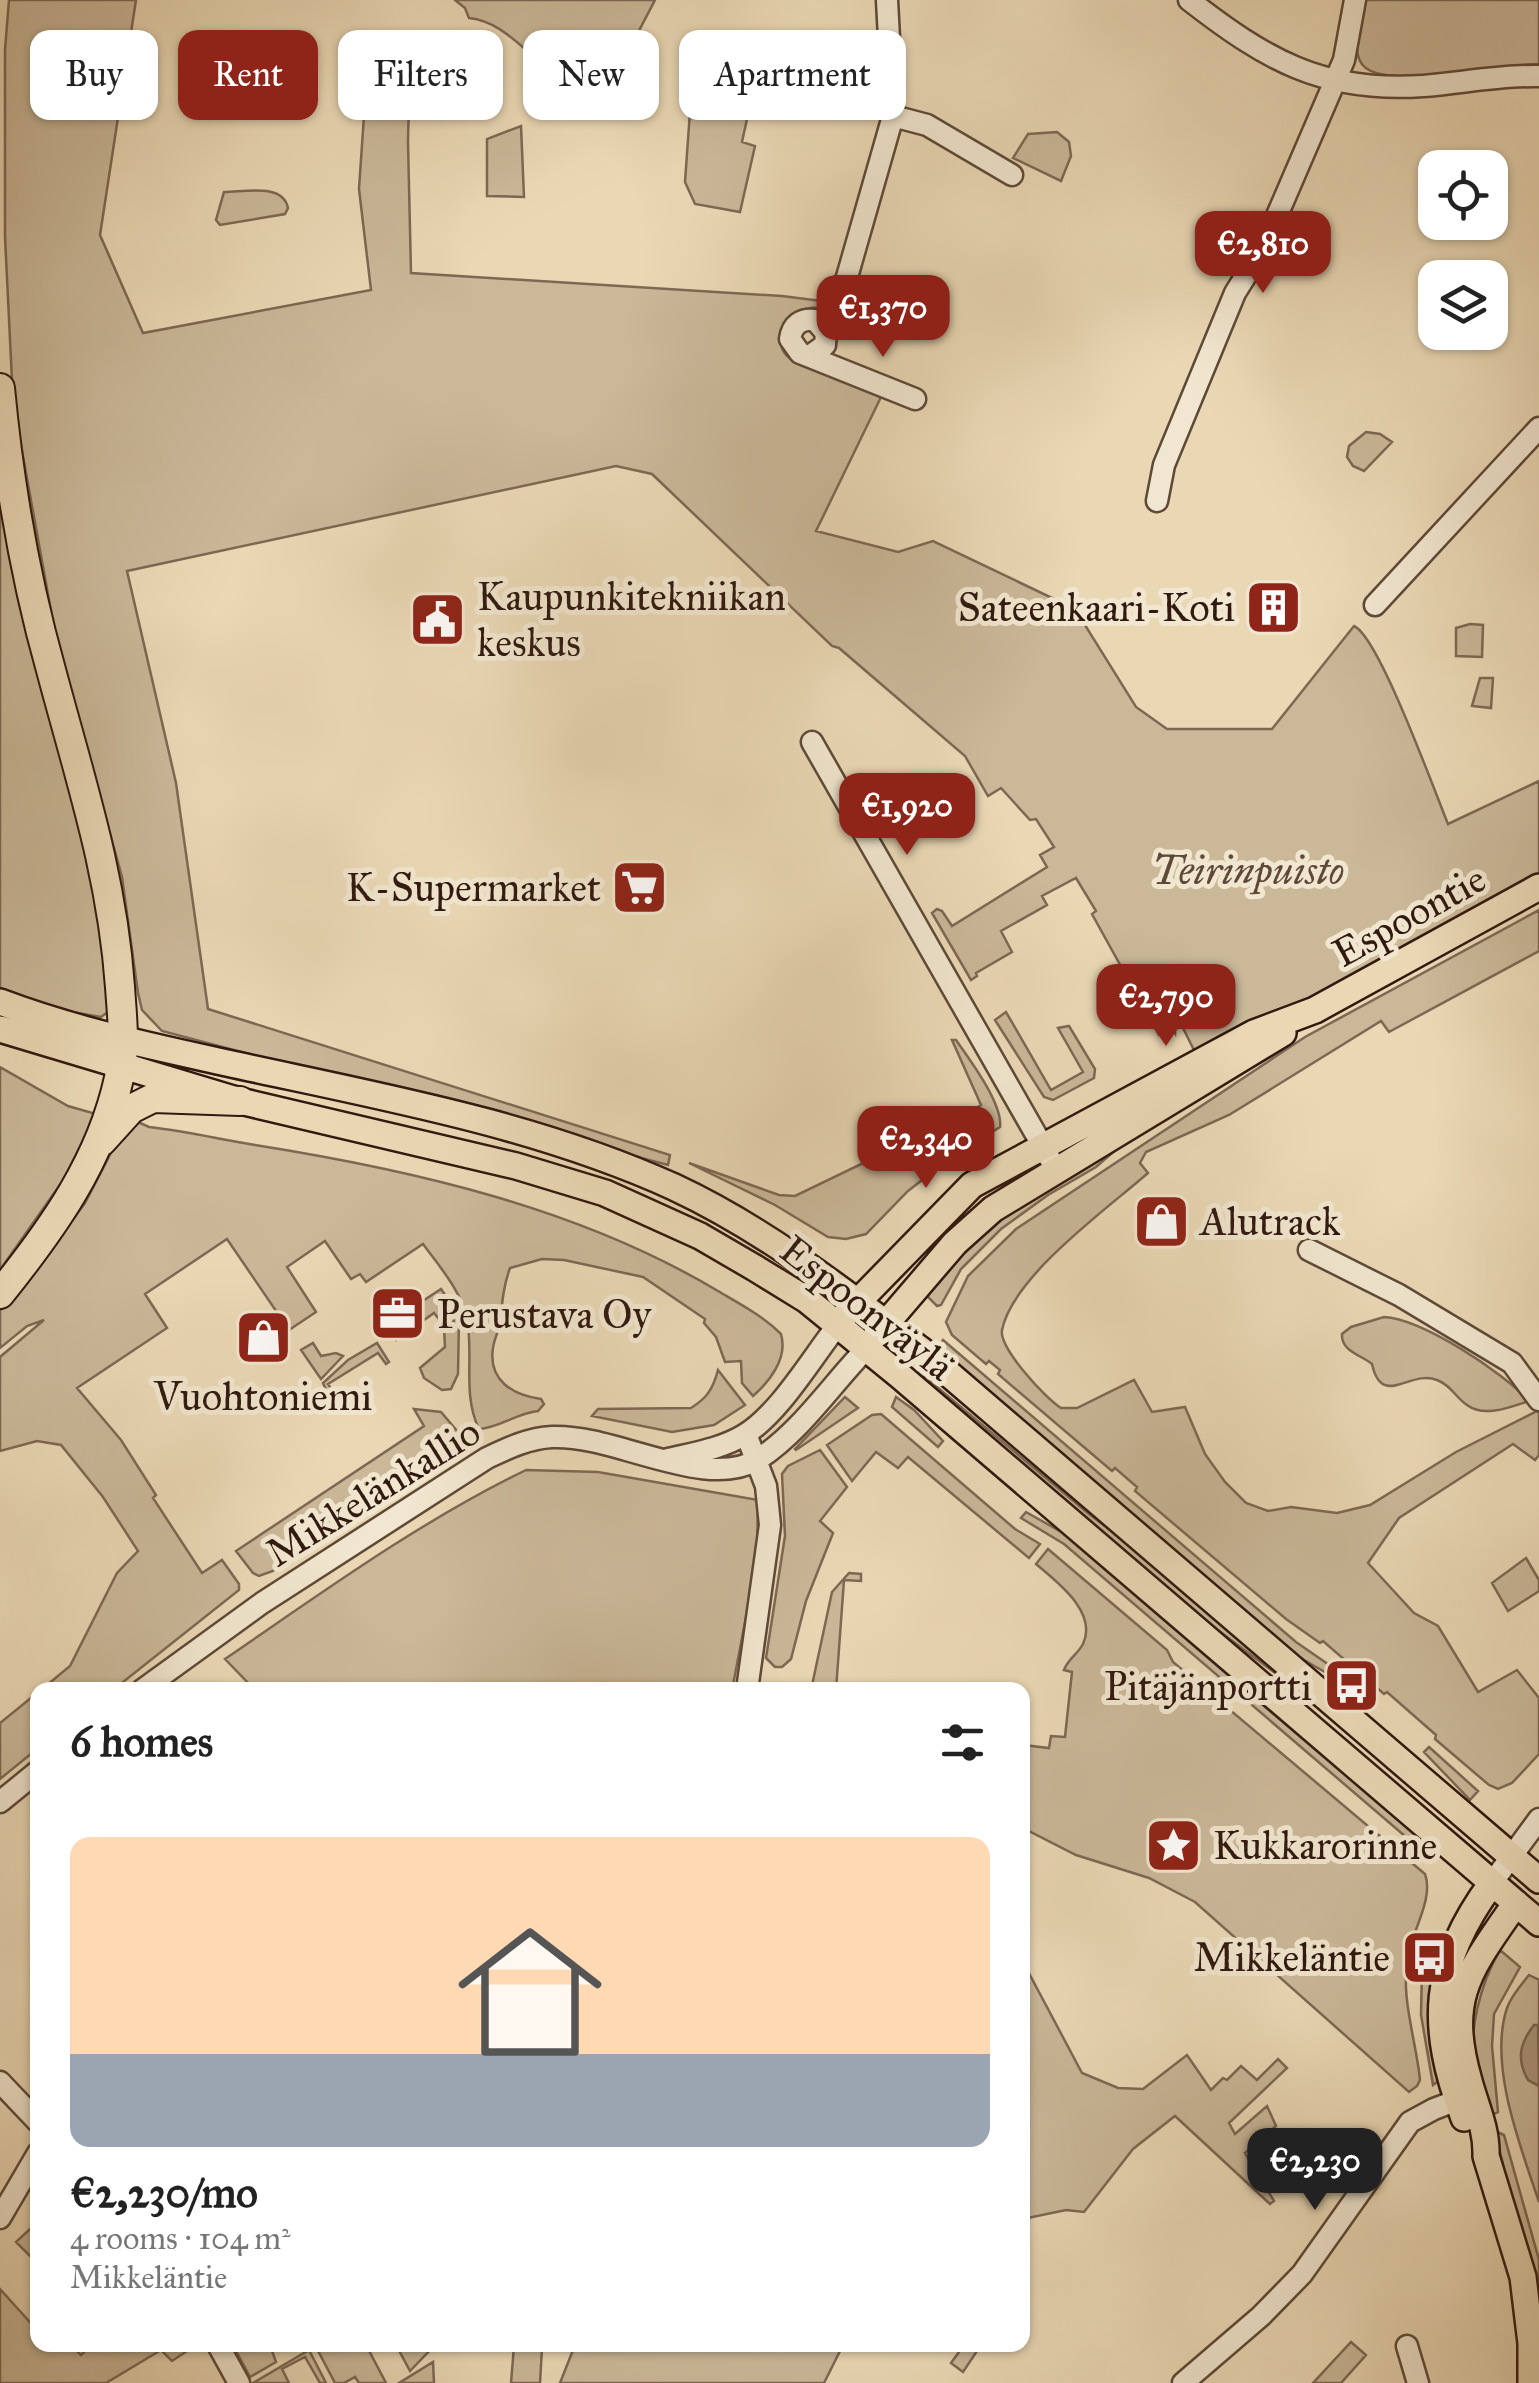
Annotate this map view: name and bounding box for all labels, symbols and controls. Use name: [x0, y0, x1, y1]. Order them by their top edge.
chip: Buy: [30, 30, 158, 120]
chip: Rent: [178, 30, 318, 120]
chip: Filters: [338, 30, 503, 120]
chip: New: [523, 30, 659, 120]
chip: Apartment: [679, 30, 906, 120]
map controls: [1418, 150, 1508, 350]
button: locate: [1418, 150, 1508, 240]
pin: €2,810: [1182, 211, 1344, 296]
text: €2,810: [1217, 224, 1309, 263]
button: layers: [1418, 260, 1508, 350]
pin: €1,370: [802, 275, 964, 360]
text: €1,370: [839, 288, 927, 327]
place label: Kaupunkitekniikan keskus: [477, 572, 786, 667]
building icon: Sateenkaari-Koti: [1244, 577, 1304, 637]
place label: Sateenkaari-Koti: [958, 583, 1235, 632]
public building icon: Kaupunkitekniikan keskus: [408, 589, 468, 649]
pin: €1,920: [826, 773, 988, 858]
text: €1,920: [861, 786, 953, 825]
park label: Teirinpuisto: [1152, 846, 1344, 895]
street label: Espoontie: [1324, 854, 1494, 978]
supermarket icon: K-Supermarket: [610, 857, 670, 917]
place label: K-Supermarket: [346, 863, 601, 912]
pin: €2,790: [1085, 964, 1247, 1049]
text: €2,790: [1118, 977, 1214, 1016]
pin: €2,340: [845, 1106, 1007, 1191]
text: €2,340: [879, 1119, 973, 1158]
shop icon: Alutrack: [1131, 1191, 1191, 1251]
place label: Alutrack: [1198, 1197, 1341, 1246]
street label: Espoonväylä: [770, 1225, 964, 1391]
office icon: Perustava Oy: [368, 1284, 428, 1344]
place label: Perustava Oy: [437, 1290, 652, 1339]
shop icon: Vuohtoniemi: [233, 1307, 293, 1367]
place label: Vuohtoniemi: [153, 1372, 372, 1421]
street label: Mikkelänkallio: [257, 1407, 489, 1577]
bus stop icon: Pitäjänportti: [1321, 1656, 1381, 1716]
place label: Pitäjänportti: [1104, 1662, 1312, 1711]
icon: filters: [935, 1715, 990, 1770]
text: 6 homes: [70, 1716, 213, 1768]
place icon: Kukkarorinne: [1144, 1815, 1204, 1875]
place label: Kukkarorinne: [1213, 1821, 1437, 1870]
icon: home: [440, 1902, 620, 2082]
bus stop icon: Mikkeläntie: [1399, 1927, 1459, 1987]
place label: Mikkeläntie: [1193, 1933, 1390, 1982]
pin: €2,230: [1234, 2128, 1396, 2213]
text: €2,230: [1269, 2141, 1361, 2180]
text: €2,230/mo: [70, 2167, 258, 2219]
text: 4 rooms · 104 m²: [70, 2219, 291, 2258]
text: Mikkeläntie: [70, 2258, 227, 2297]

